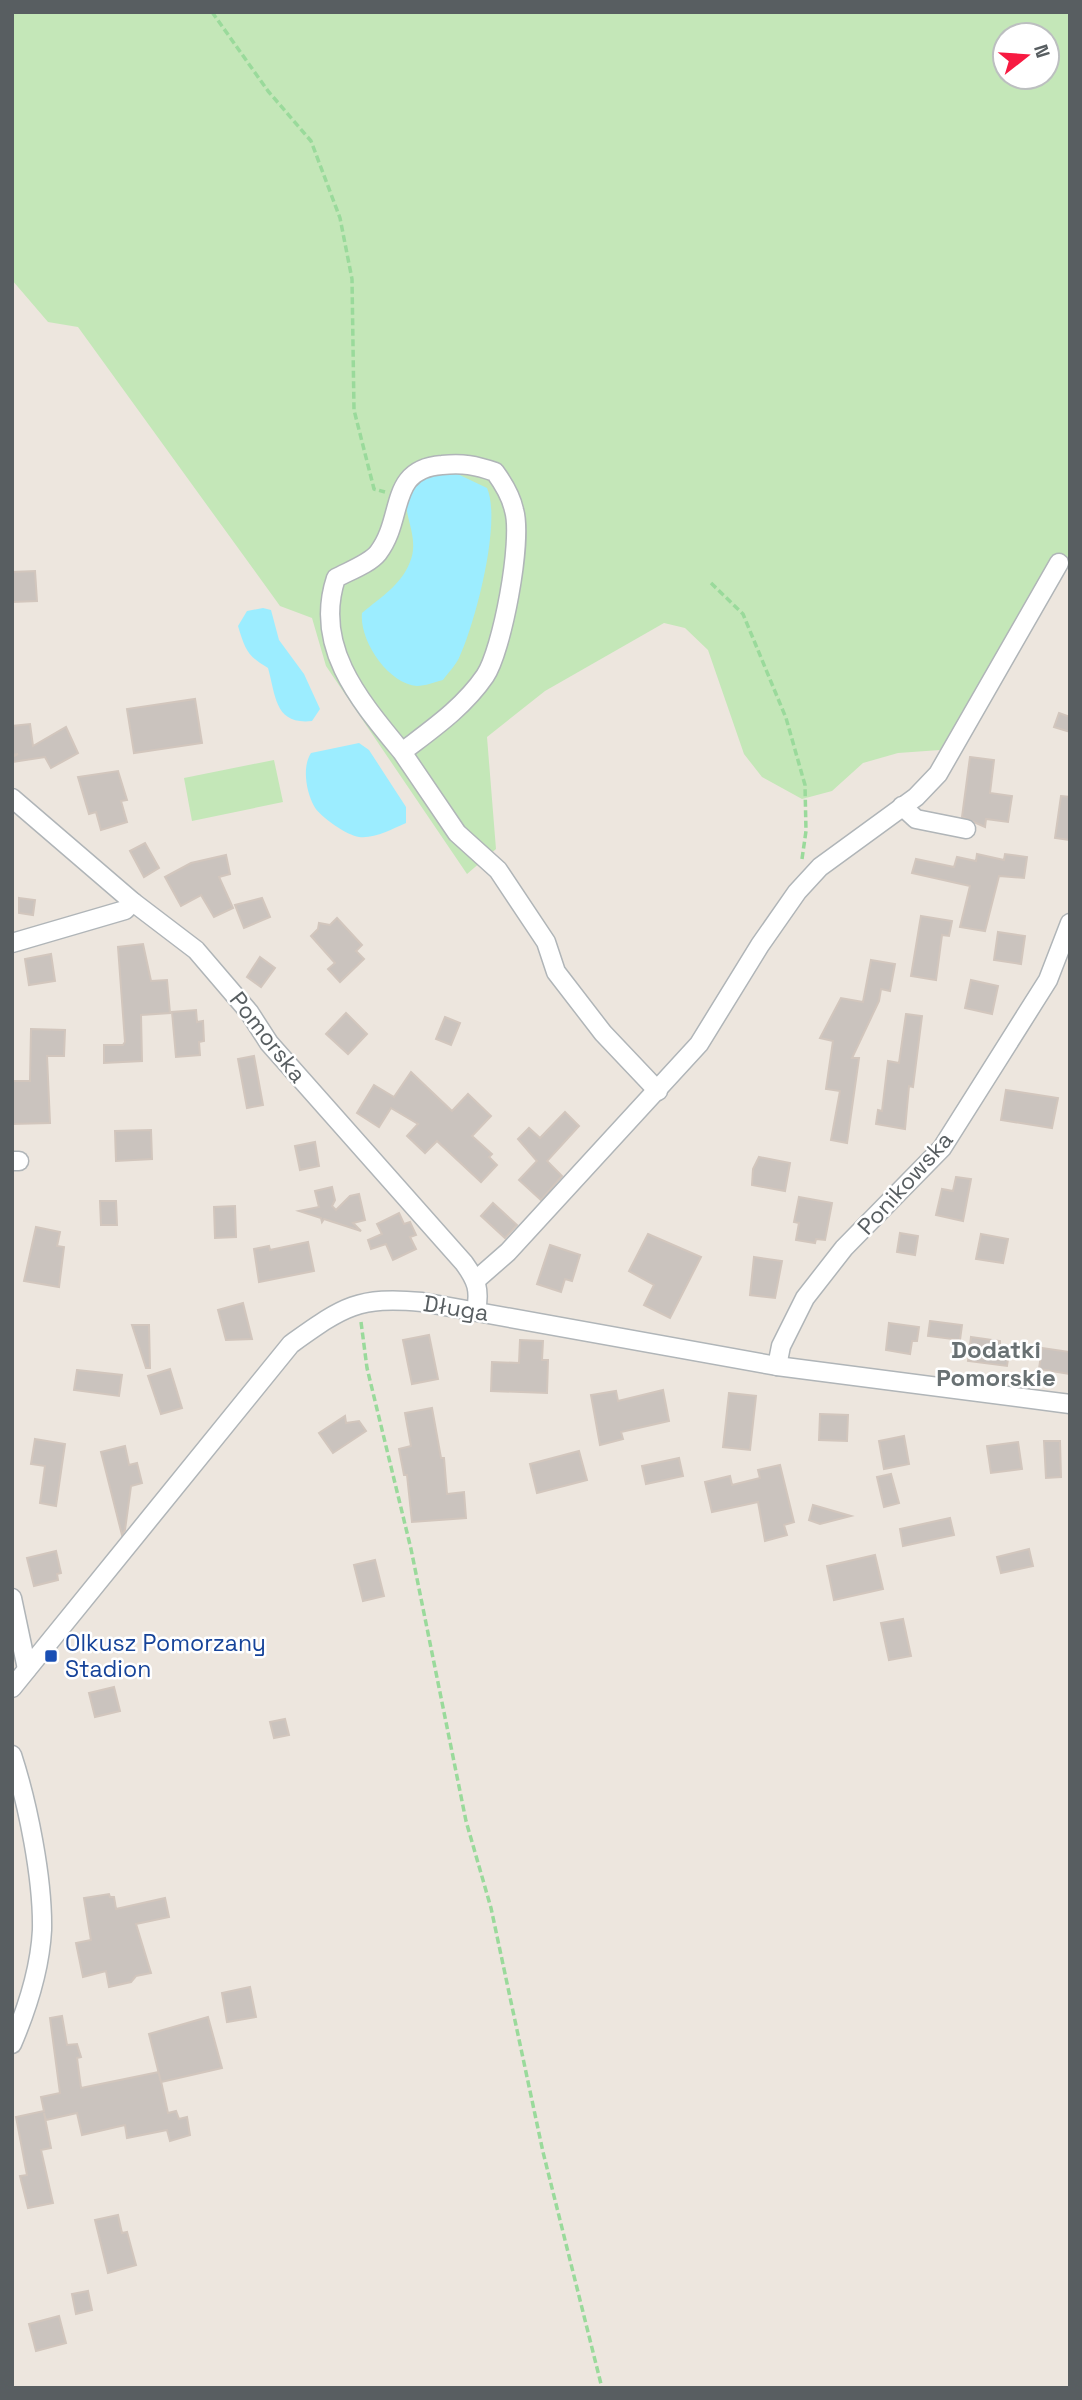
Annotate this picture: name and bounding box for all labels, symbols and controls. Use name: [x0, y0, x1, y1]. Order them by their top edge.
north arrow: [991, 21, 1061, 91]
text: N: [1028, 41, 1056, 61]
street label: Pomorska: [223, 985, 313, 1089]
street label: Ponikowska: [851, 1125, 959, 1241]
street label: Długa: [421, 1288, 491, 1328]
district label: Dodatki Pomorskie: [936, 1334, 1056, 1393]
place label: Olkusz Pomorzany Stadion: [65, 1628, 266, 1684]
marker: Olkusz Pomorzany Stadion: [43, 1648, 59, 1664]

